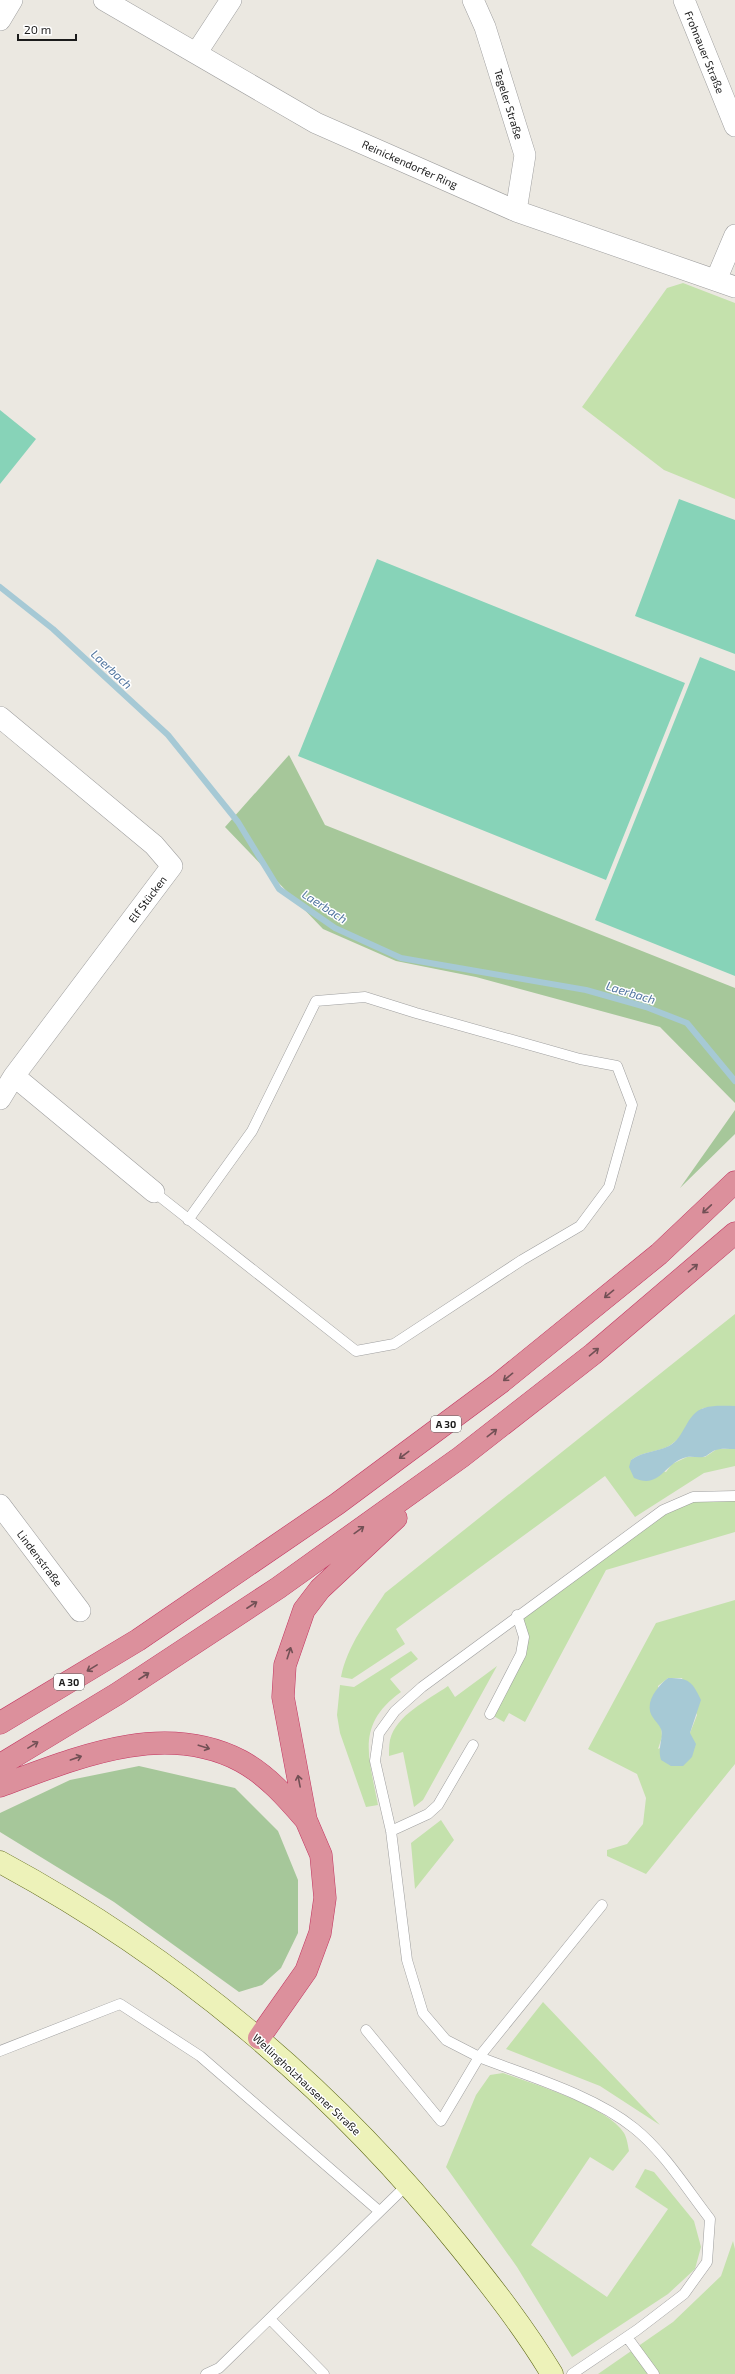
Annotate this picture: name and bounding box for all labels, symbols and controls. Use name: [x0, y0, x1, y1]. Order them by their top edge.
street label: Frohnauer Straße: [682, 9, 728, 95]
scale bar: [18, 16, 76, 42]
text: 20 m: [24, 22, 51, 36]
street label: Tegeler Straße: [492, 67, 526, 141]
street label: Reinickendorfer Ring: [360, 137, 460, 191]
water label: Laerbach: [89, 647, 135, 691]
street label: Elf Stücken: [125, 873, 169, 925]
water label: Laerbach: [300, 886, 350, 926]
water label: Laerbach: [605, 978, 657, 1006]
one-way arrow: [702, 1204, 712, 1213]
one-way arrow: [688, 1264, 698, 1273]
one-way arrow: [603, 1290, 614, 1299]
one-way arrow: [589, 1348, 599, 1357]
one-way arrow: [503, 1372, 514, 1381]
road number: A 30: [431, 1416, 461, 1432]
one-way arrow: [486, 1429, 497, 1437]
one-way arrow: [399, 1450, 410, 1459]
one-way arrow: [353, 1526, 364, 1534]
street label: Lindenstraße: [15, 1527, 65, 1589]
one-way arrow: [247, 1601, 258, 1609]
one-way arrow: [285, 1648, 293, 1660]
one-way arrow: [86, 1664, 98, 1672]
one-way arrow: [138, 1672, 149, 1680]
road number: A 30: [54, 1674, 84, 1690]
one-way arrow: [27, 1740, 39, 1748]
one-way arrow: [198, 1743, 210, 1751]
one-way arrow: [70, 1754, 82, 1762]
one-way arrow: [295, 1775, 303, 1788]
street label: Wellingholzhausener Straße: [250, 2031, 364, 2137]

